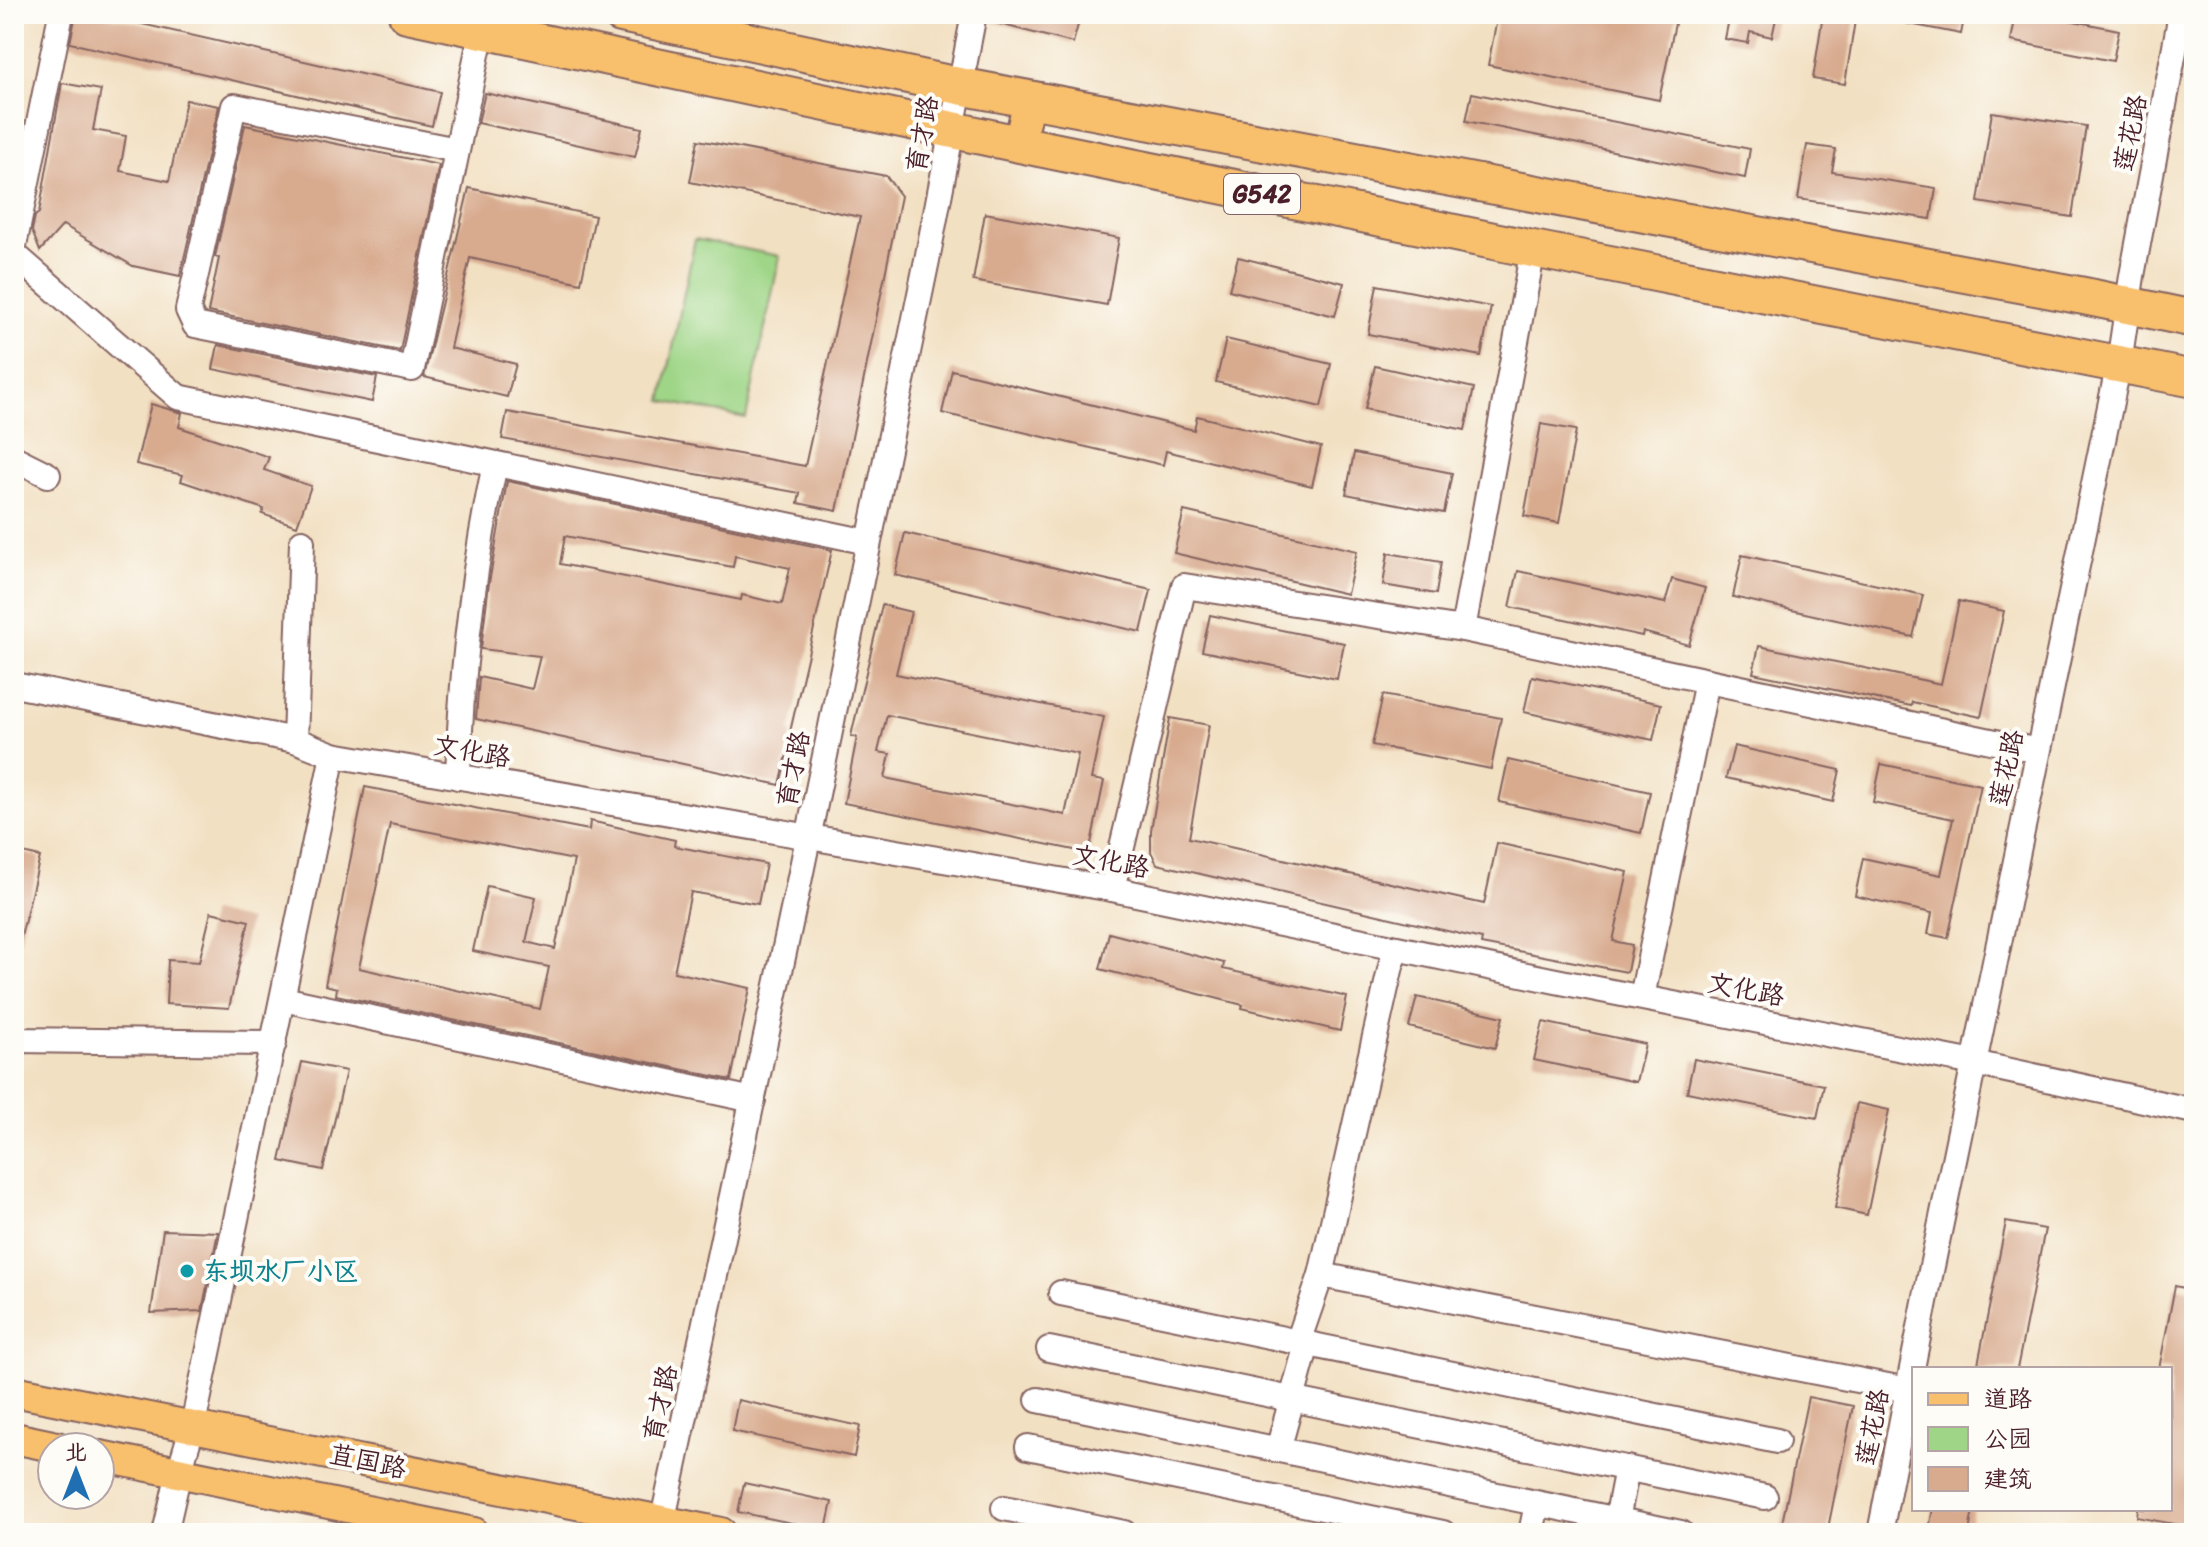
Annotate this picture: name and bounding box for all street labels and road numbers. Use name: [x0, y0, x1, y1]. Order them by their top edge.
street label: 莲花路: [2100, 90, 2160, 176]
street label: 育才路: [893, 92, 951, 176]
road number: G542: [1224, 174, 1300, 214]
street label: 文化路: [430, 722, 514, 780]
street label: 莲花路: [1975, 725, 2037, 811]
street label: 育才路: [763, 726, 823, 812]
street label: 文化路: [1068, 831, 1154, 891]
street label: 文化路: [1703, 959, 1789, 1019]
street label: 育才路: [629, 1360, 691, 1446]
street label: 莲花路: [1842, 1384, 1902, 1470]
street label: 苴国路: [325, 1430, 411, 1492]

